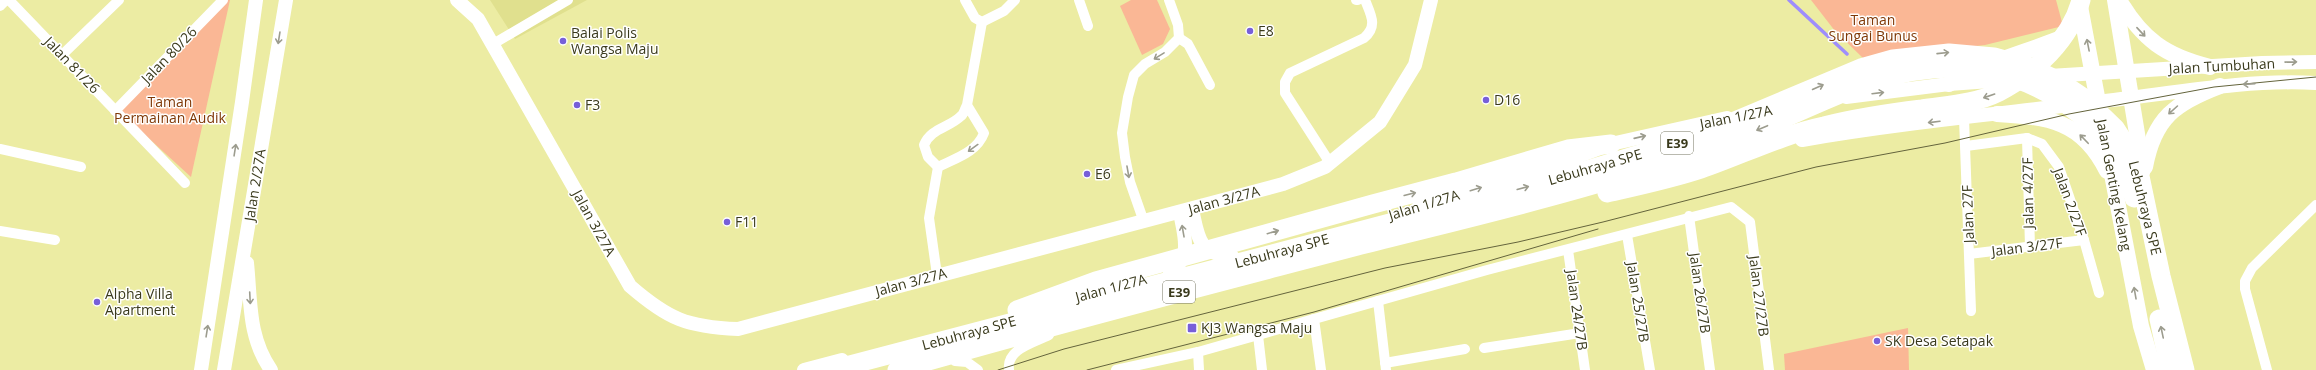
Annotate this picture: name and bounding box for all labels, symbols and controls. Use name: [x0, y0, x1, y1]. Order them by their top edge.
park label: Taman Sungai Bunus: [1829, 10, 1918, 45]
place label: E8: [1258, 21, 1274, 40]
street label: Jalan 80/26: [135, 22, 201, 89]
place label: Balai Polis Wangsa Maju: [571, 23, 658, 58]
marker: E8: [1245, 26, 1255, 36]
one-way arrow: [2136, 27, 2146, 37]
street label: Jalan 81/26: [39, 31, 104, 97]
one-way arrow: [275, 32, 283, 45]
marker: Balai Polis Wangsa Maju: [558, 36, 568, 46]
one-way arrow: [2083, 39, 2091, 52]
one-way arrow: [1936, 50, 1949, 57]
one-way arrow: [1153, 51, 1164, 60]
street label: Jalan Tumbuhan: [2166, 53, 2276, 78]
one-way arrow: [2284, 58, 2297, 66]
one-way arrow: [2243, 80, 2256, 87]
one-way arrow: [1812, 83, 1824, 90]
one-way arrow: [1871, 89, 1884, 97]
place label: D16: [1494, 90, 1520, 109]
park label: Taman Permainan Audik: [114, 92, 227, 127]
one-way arrow: [1984, 92, 1996, 100]
place label: F3: [585, 95, 600, 114]
marker: D16: [1481, 95, 1491, 105]
marker: F3: [572, 100, 582, 110]
street label: Jalan 1/27A: [1696, 100, 1774, 133]
one-way arrow: [2168, 105, 2178, 114]
street label: Jalan Genting Kelang: [2092, 115, 2137, 253]
one-way arrow: [1928, 118, 1941, 126]
one-way arrow: [1756, 124, 1768, 132]
road number: E39: [1661, 132, 1693, 154]
one-way arrow: [1633, 133, 1646, 141]
one-way arrow: [2079, 134, 2089, 144]
one-way arrow: [231, 144, 239, 157]
one-way arrow: [968, 144, 979, 152]
street label: Lebuhraya SPE: [1546, 144, 1644, 189]
street label: Jalan 2/27A: [239, 147, 270, 224]
street label: Jalan 4/27F: [2017, 157, 2038, 231]
street label: Lebuhraya SPE: [2125, 159, 2166, 257]
street label: Jalan 2/27F: [2049, 163, 2092, 239]
place label: E6: [1095, 164, 1111, 183]
one-way arrow: [1124, 165, 1132, 178]
marker: E6: [1082, 169, 1092, 179]
street label: Jalan 3/27A: [1184, 181, 1262, 219]
one-way arrow: [1517, 183, 1530, 191]
street label: Jalan 3/27A: [567, 184, 621, 259]
street label: Jalan 1/27A: [1384, 185, 1462, 225]
one-way arrow: [1469, 185, 1482, 192]
street label: Jalan 27F: [1957, 185, 1978, 245]
one-way arrow: [1404, 190, 1417, 197]
place label: F11: [735, 212, 758, 231]
marker: F11: [722, 217, 732, 227]
one-way arrow: [1179, 225, 1187, 238]
one-way arrow: [1266, 228, 1279, 235]
street label: Lebuhraya SPE: [1233, 229, 1331, 272]
street label: Jalan 3/27F: [1988, 233, 2064, 261]
street label: Jalan 26/27B: [1685, 249, 1716, 334]
street label: Jalan 27/27B: [1745, 252, 1774, 337]
street label: Jalan 25/27B: [1622, 258, 1654, 344]
street label: Jalan 3/27A: [871, 263, 949, 301]
street label: Jalan 24/27B: [1562, 266, 1593, 351]
street label: Jalan 1/27A: [1071, 269, 1149, 307]
road number: E39: [1163, 281, 1195, 303]
place label: Alpha Villa Apartment: [105, 284, 175, 319]
one-way arrow: [2131, 287, 2139, 300]
one-way arrow: [247, 291, 254, 304]
marker: Alpha Villa Apartment: [92, 297, 102, 307]
street label: Lebuhraya SPE: [920, 311, 1018, 354]
place label: KJ3 Wangsa Maju: [1201, 318, 1312, 337]
marker: KJ3 Wangsa Maju: [1186, 322, 1198, 334]
one-way arrow: [203, 325, 211, 338]
one-way arrow: [2158, 326, 2166, 339]
place label: SK Desa Setapak: [1885, 331, 1994, 350]
marker: SK Desa Setapak: [1872, 336, 1882, 346]

